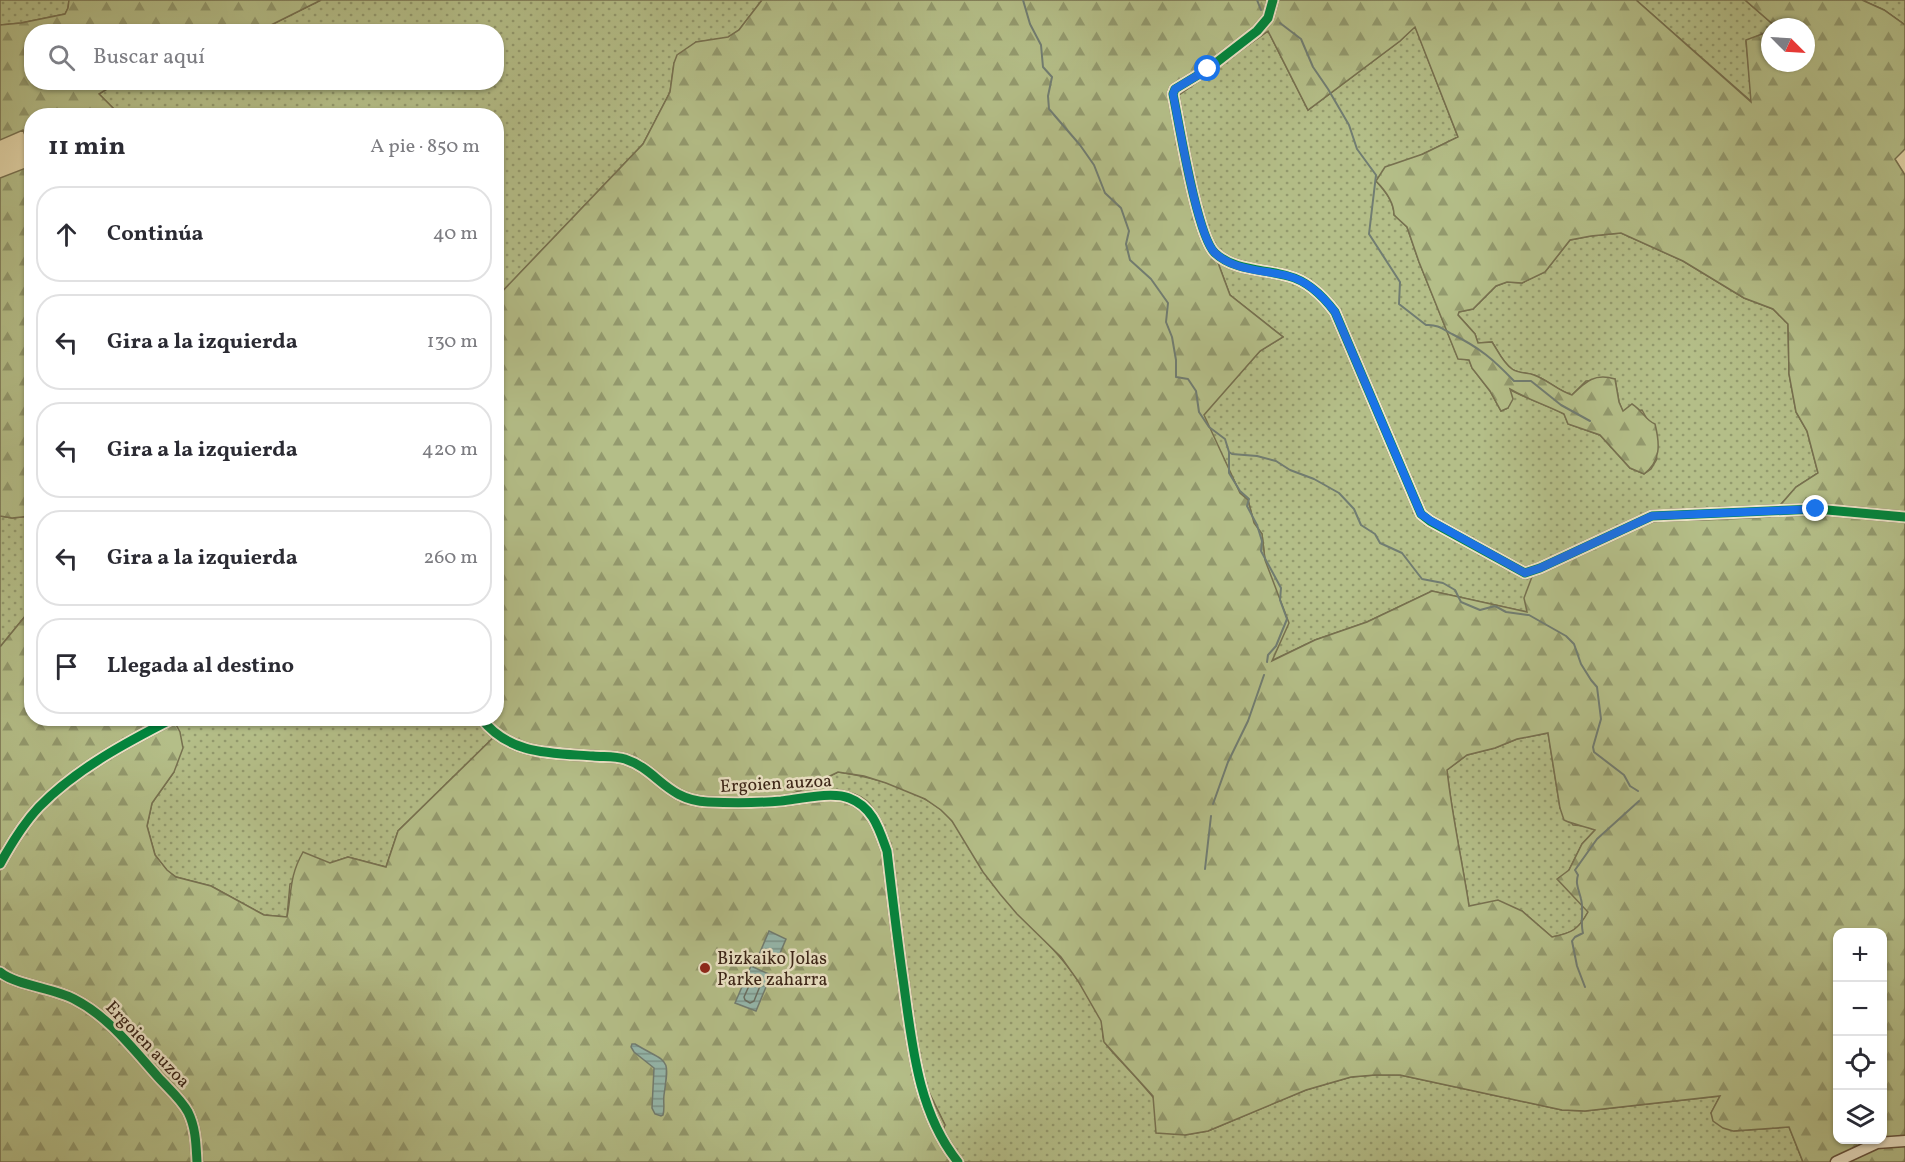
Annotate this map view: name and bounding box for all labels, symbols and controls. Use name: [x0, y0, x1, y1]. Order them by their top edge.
north arrow: [1761, 18, 1815, 72]
search box: [24, 24, 504, 90]
icon: search: [45, 41, 78, 74]
text: Buscar aquí: [93, 42, 205, 73]
route start: [1194, 55, 1220, 81]
text: 11 min: [48, 129, 126, 165]
text: A pie · 850 m: [370, 133, 480, 161]
icon: ahead: [50, 218, 83, 251]
text: Continúa: [107, 219, 204, 250]
text: 40 m: [433, 220, 478, 248]
icon: left: [50, 326, 83, 359]
text: Gira a la izquierda: [107, 327, 298, 358]
text: 130 m: [427, 328, 478, 356]
icon: left: [50, 434, 83, 467]
text: Gira a la izquierda: [107, 435, 298, 466]
text: 420 m: [422, 436, 478, 464]
route end: [1802, 495, 1828, 521]
icon: left: [50, 542, 83, 575]
text: Gira a la izquierda: [107, 543, 298, 574]
text: 260 m: [423, 544, 478, 572]
icon: arrive: [50, 650, 83, 683]
text: Llegada al destino: [107, 651, 294, 682]
street label: Ergoien auzoa: [719, 769, 833, 800]
map controls: [1833, 928, 1887, 1144]
button: +: [1833, 928, 1887, 982]
place label: Bizkaiko Jolas Parke zaharra: [717, 947, 827, 993]
marker: Bizkaiko Jolas Parke zaharra: [698, 961, 712, 975]
button: −: [1833, 982, 1887, 1036]
street label: Ergoien auzoa: [99, 996, 195, 1094]
button: locate: [1833, 1036, 1887, 1090]
button: layers: [1833, 1090, 1887, 1144]

